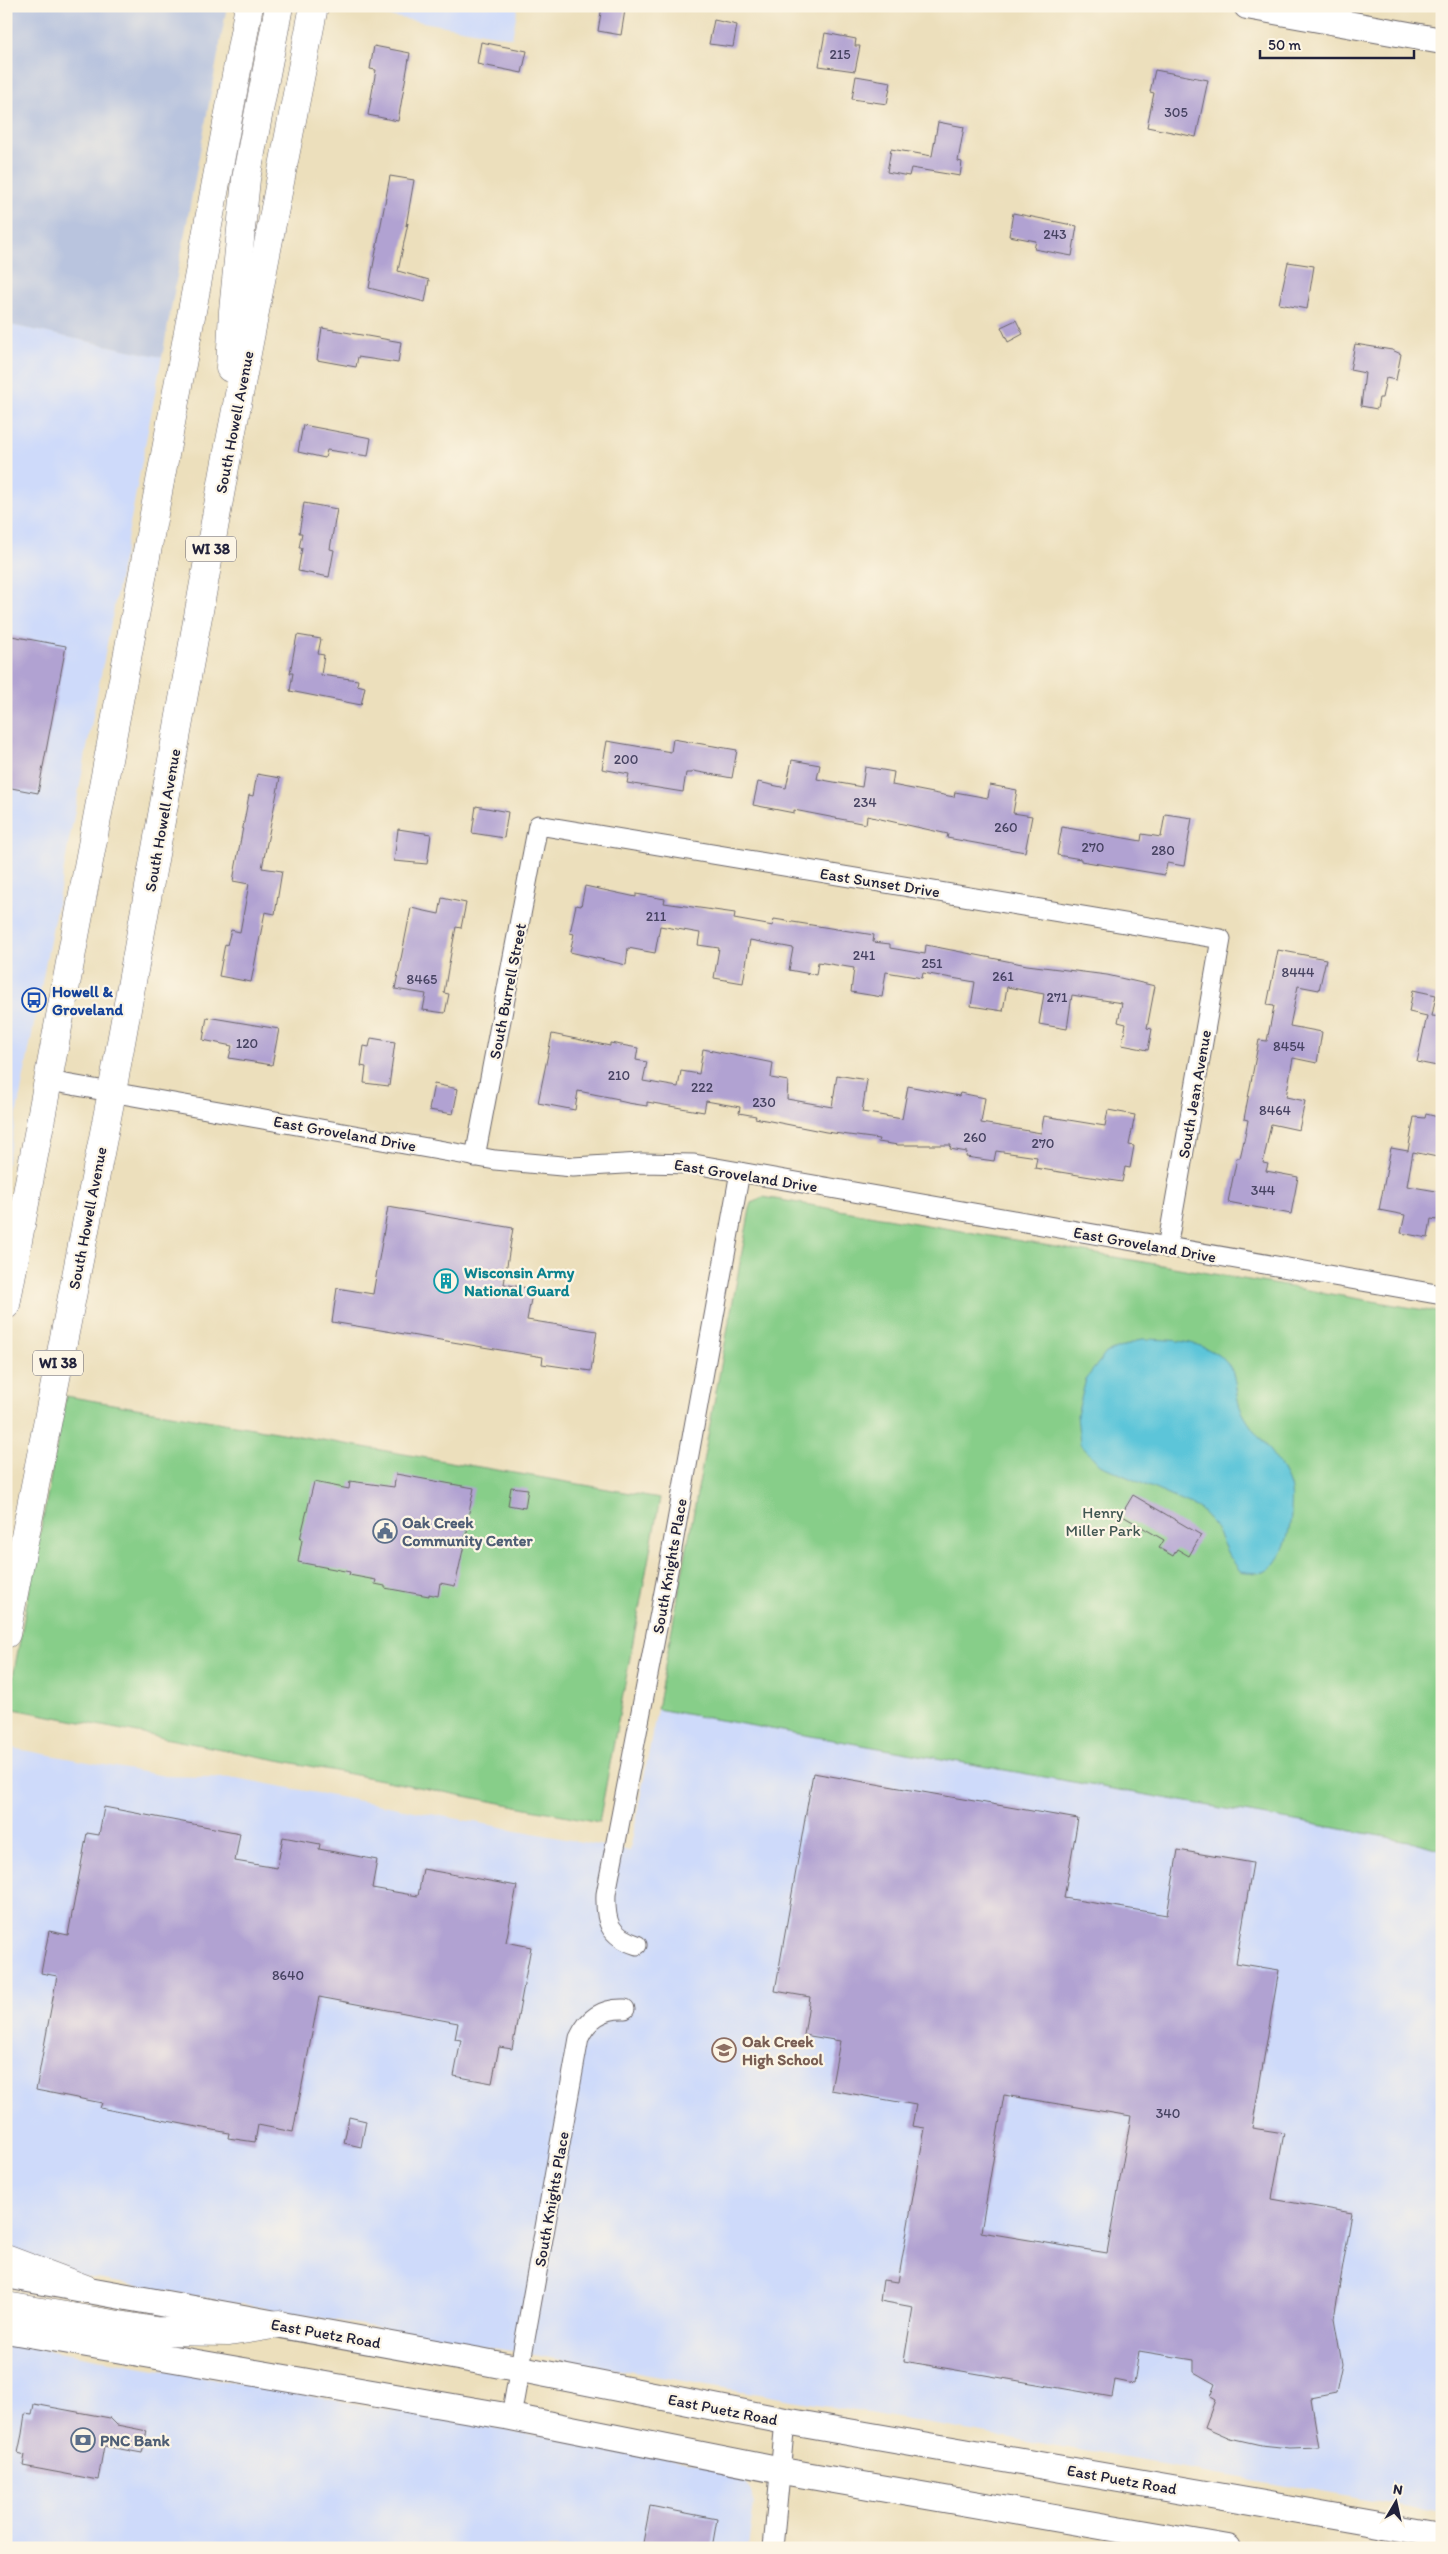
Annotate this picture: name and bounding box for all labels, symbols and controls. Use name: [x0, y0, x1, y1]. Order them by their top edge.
scale bar: [1260, 28, 1414, 60]
text: 50 m: [1268, 36, 1301, 54]
house number: 215: [829, 46, 851, 63]
house number: 305: [1164, 104, 1188, 121]
house number: 243: [1043, 226, 1067, 243]
street label: South Howell Avenue: [211, 349, 258, 495]
road number: WI 38: [186, 536, 236, 562]
street label: South Howell Avenue: [141, 747, 184, 893]
house number: 200: [614, 751, 638, 768]
house number: 234: [853, 794, 877, 811]
house number: 260: [994, 819, 1018, 836]
house number: 270: [1082, 839, 1104, 856]
house number: 280: [1151, 842, 1175, 859]
street label: East Sunset Drive: [819, 864, 941, 901]
house number: 211: [646, 908, 667, 925]
street label: South Burrell Street: [485, 922, 530, 1061]
house number: 241: [853, 947, 876, 964]
house number: 251: [921, 955, 943, 972]
house number: 8444: [1282, 964, 1315, 981]
house number: 261: [992, 968, 1014, 985]
house number: 8465: [407, 971, 437, 988]
place label: Howell & Groveland: [52, 982, 123, 1019]
bus stop icon: Howell & Groveland: [21, 987, 47, 1013]
house number: 271: [1047, 989, 1068, 1006]
street label: South Jean Avenue: [1174, 1028, 1215, 1160]
house number: 120: [236, 1035, 258, 1052]
house number: 8454: [1273, 1038, 1306, 1055]
house number: 210: [608, 1067, 630, 1084]
house number: 222: [691, 1079, 714, 1096]
house number: 230: [752, 1094, 776, 1111]
house number: 8464: [1259, 1102, 1292, 1119]
street label: East Groveland Drive: [272, 1112, 418, 1155]
house number: 260: [963, 1129, 987, 1146]
house number: 270: [1032, 1135, 1054, 1152]
street label: South Howell Avenue: [64, 1145, 111, 1291]
street label: East Groveland Drive: [673, 1155, 819, 1196]
house number: 344: [1251, 1182, 1276, 1199]
street label: East Groveland Drive: [1072, 1223, 1218, 1266]
place label: Wisconsin Army National Guard: [464, 1263, 575, 1300]
building icon: Wisconsin Army National Guard: [433, 1268, 459, 1294]
road number: WI 38: [33, 1350, 83, 1376]
street label: South Knights Place: [648, 1497, 691, 1635]
park label: Henry Miller Park: [1065, 1503, 1141, 1540]
place label: Oak Creek Community Center: [402, 1513, 533, 1551]
public building icon: Oak Creek Community Center: [372, 1518, 398, 1544]
house number: 8640: [272, 1967, 304, 1984]
place label: Oak Creek High School: [742, 2032, 824, 2070]
school or university icon: Oak Creek High School: [711, 2037, 737, 2063]
house number: 340: [1156, 2105, 1180, 2122]
street label: South Knights Place: [530, 2130, 573, 2268]
street label: East Puetz Road: [270, 2314, 383, 2353]
street label: East Puetz Road: [667, 2390, 780, 2429]
bank icon: PNC Bank: [70, 2427, 96, 2453]
place label: PNC Bank: [100, 2431, 171, 2450]
street label: East Puetz Road: [1066, 2460, 1179, 2499]
north arrow: [1370, 2476, 1420, 2526]
text: N: [1392, 2481, 1404, 2499]

